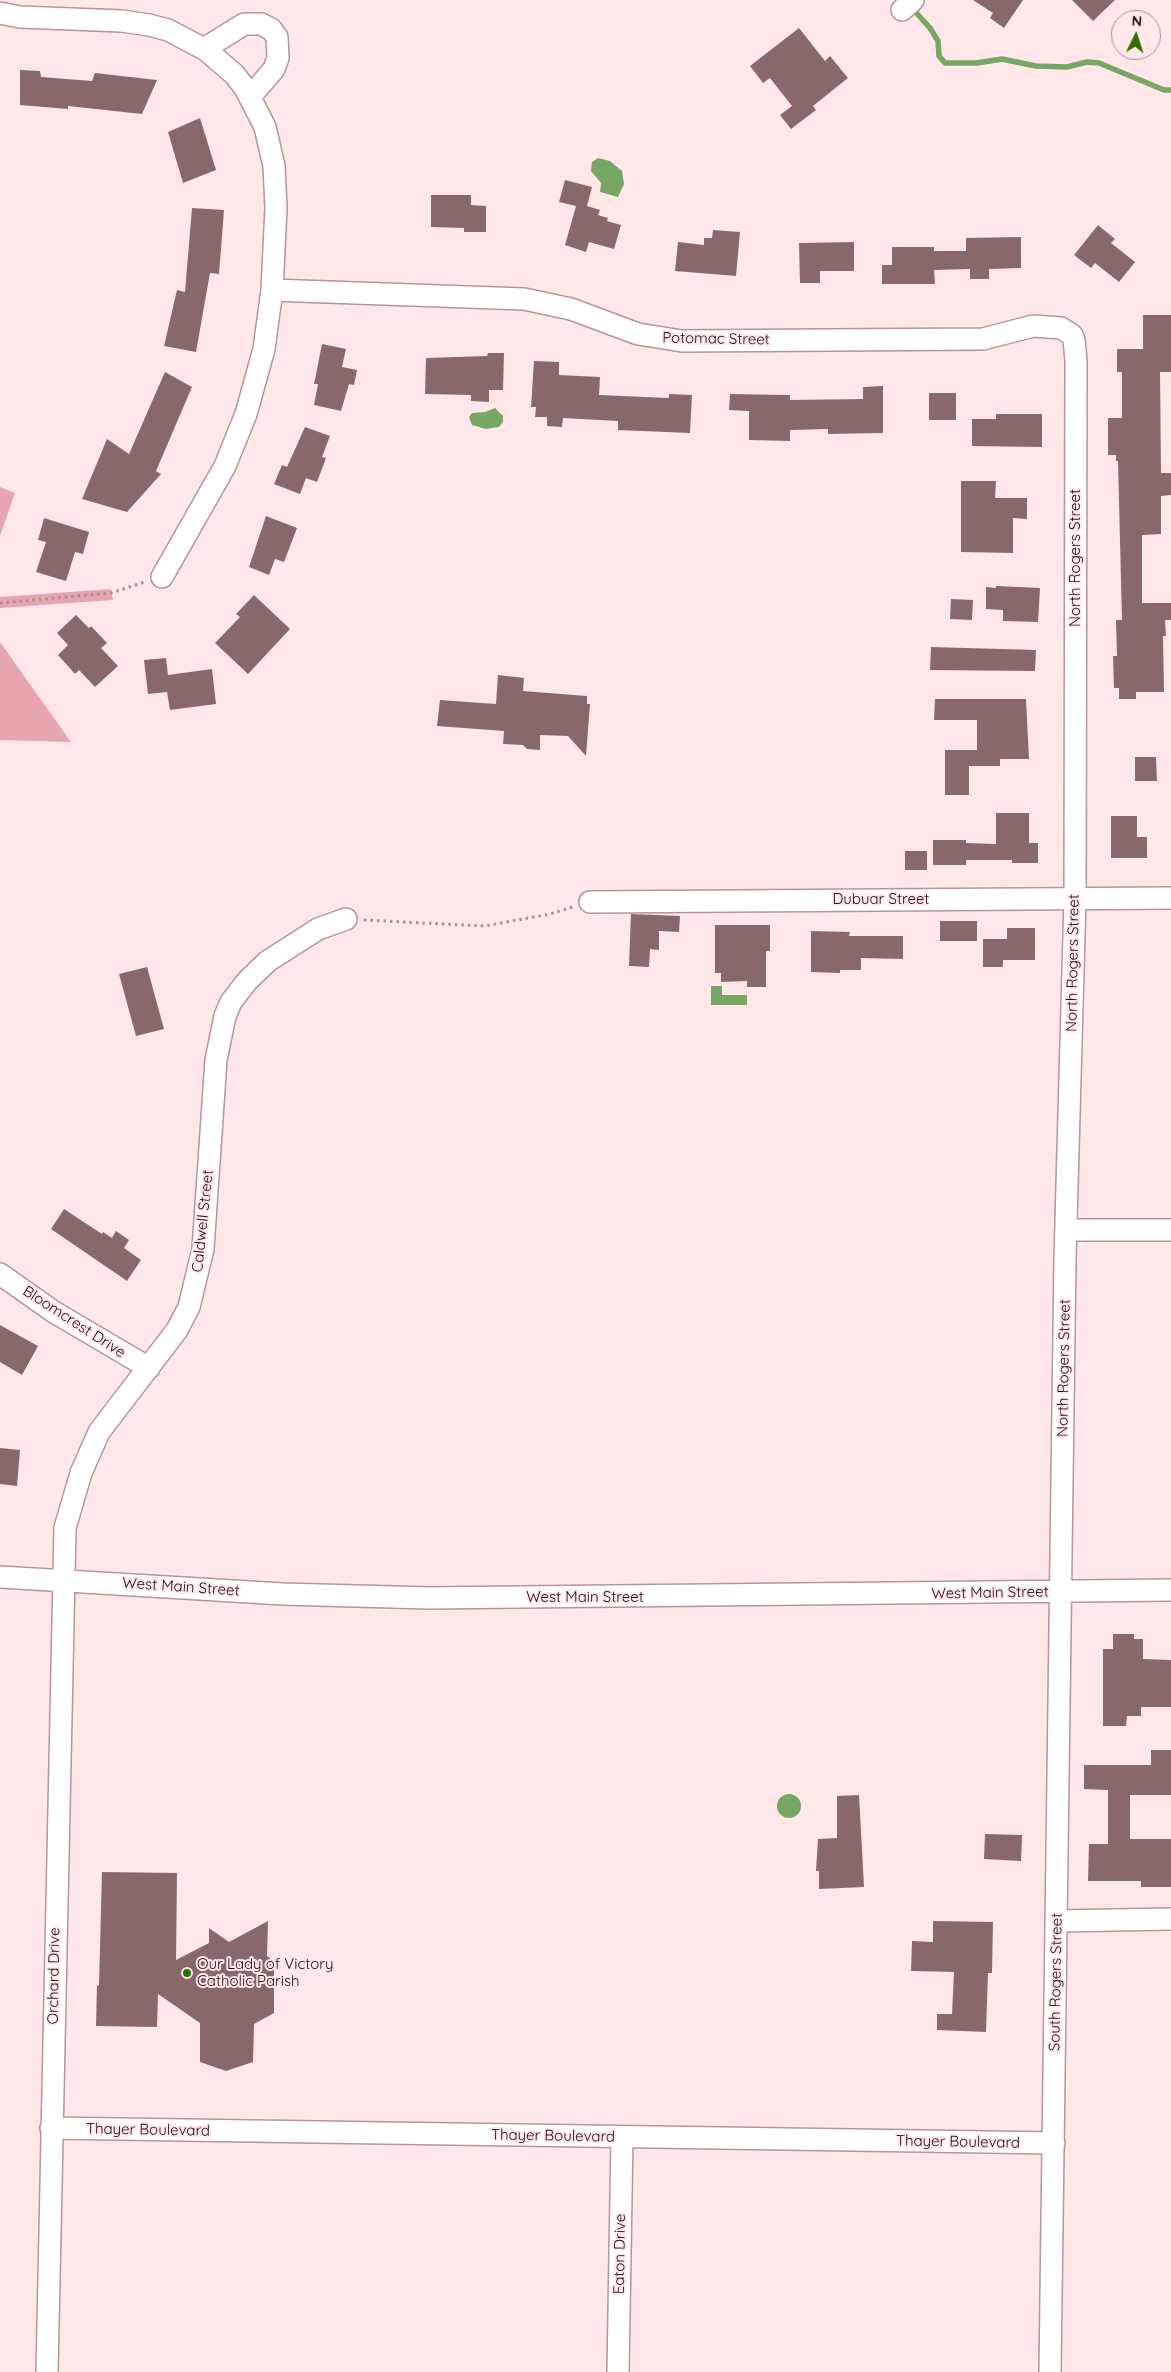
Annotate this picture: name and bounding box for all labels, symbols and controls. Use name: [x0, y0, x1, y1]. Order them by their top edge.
north arrow: [1111, 10, 1161, 60]
text: N: [1131, 12, 1143, 30]
street label: Potomac Street: [662, 329, 770, 349]
street label: North Rogers Street: [1066, 489, 1084, 627]
street label: Dubuar Street: [833, 890, 929, 908]
street label: North Rogers Street: [1063, 894, 1083, 1032]
street label: Caldwell Street: [189, 1169, 217, 1273]
street label: Bloomcrest Drive: [19, 1282, 129, 1362]
street label: North Rogers Street: [1054, 1299, 1074, 1437]
street label: West Main Street: [122, 1574, 240, 1600]
street label: West Main Street: [931, 1583, 1049, 1603]
street label: West Main Street: [526, 1588, 644, 1606]
street label: South Rogers Street: [1046, 1913, 1066, 2051]
street label: Orchard Drive: [44, 1927, 64, 2025]
place label: Our Lady of Victory Catholic Parish: [197, 1955, 334, 1990]
marker: Our Lady of Victory Catholic Parish: [181, 1967, 193, 1979]
street label: Thayer Boulevard: [86, 2120, 210, 2140]
street label: Thayer Boulevard: [491, 2126, 615, 2146]
street label: Thayer Boulevard: [896, 2132, 1020, 2152]
street label: Eaton Drive: [610, 2214, 630, 2294]

